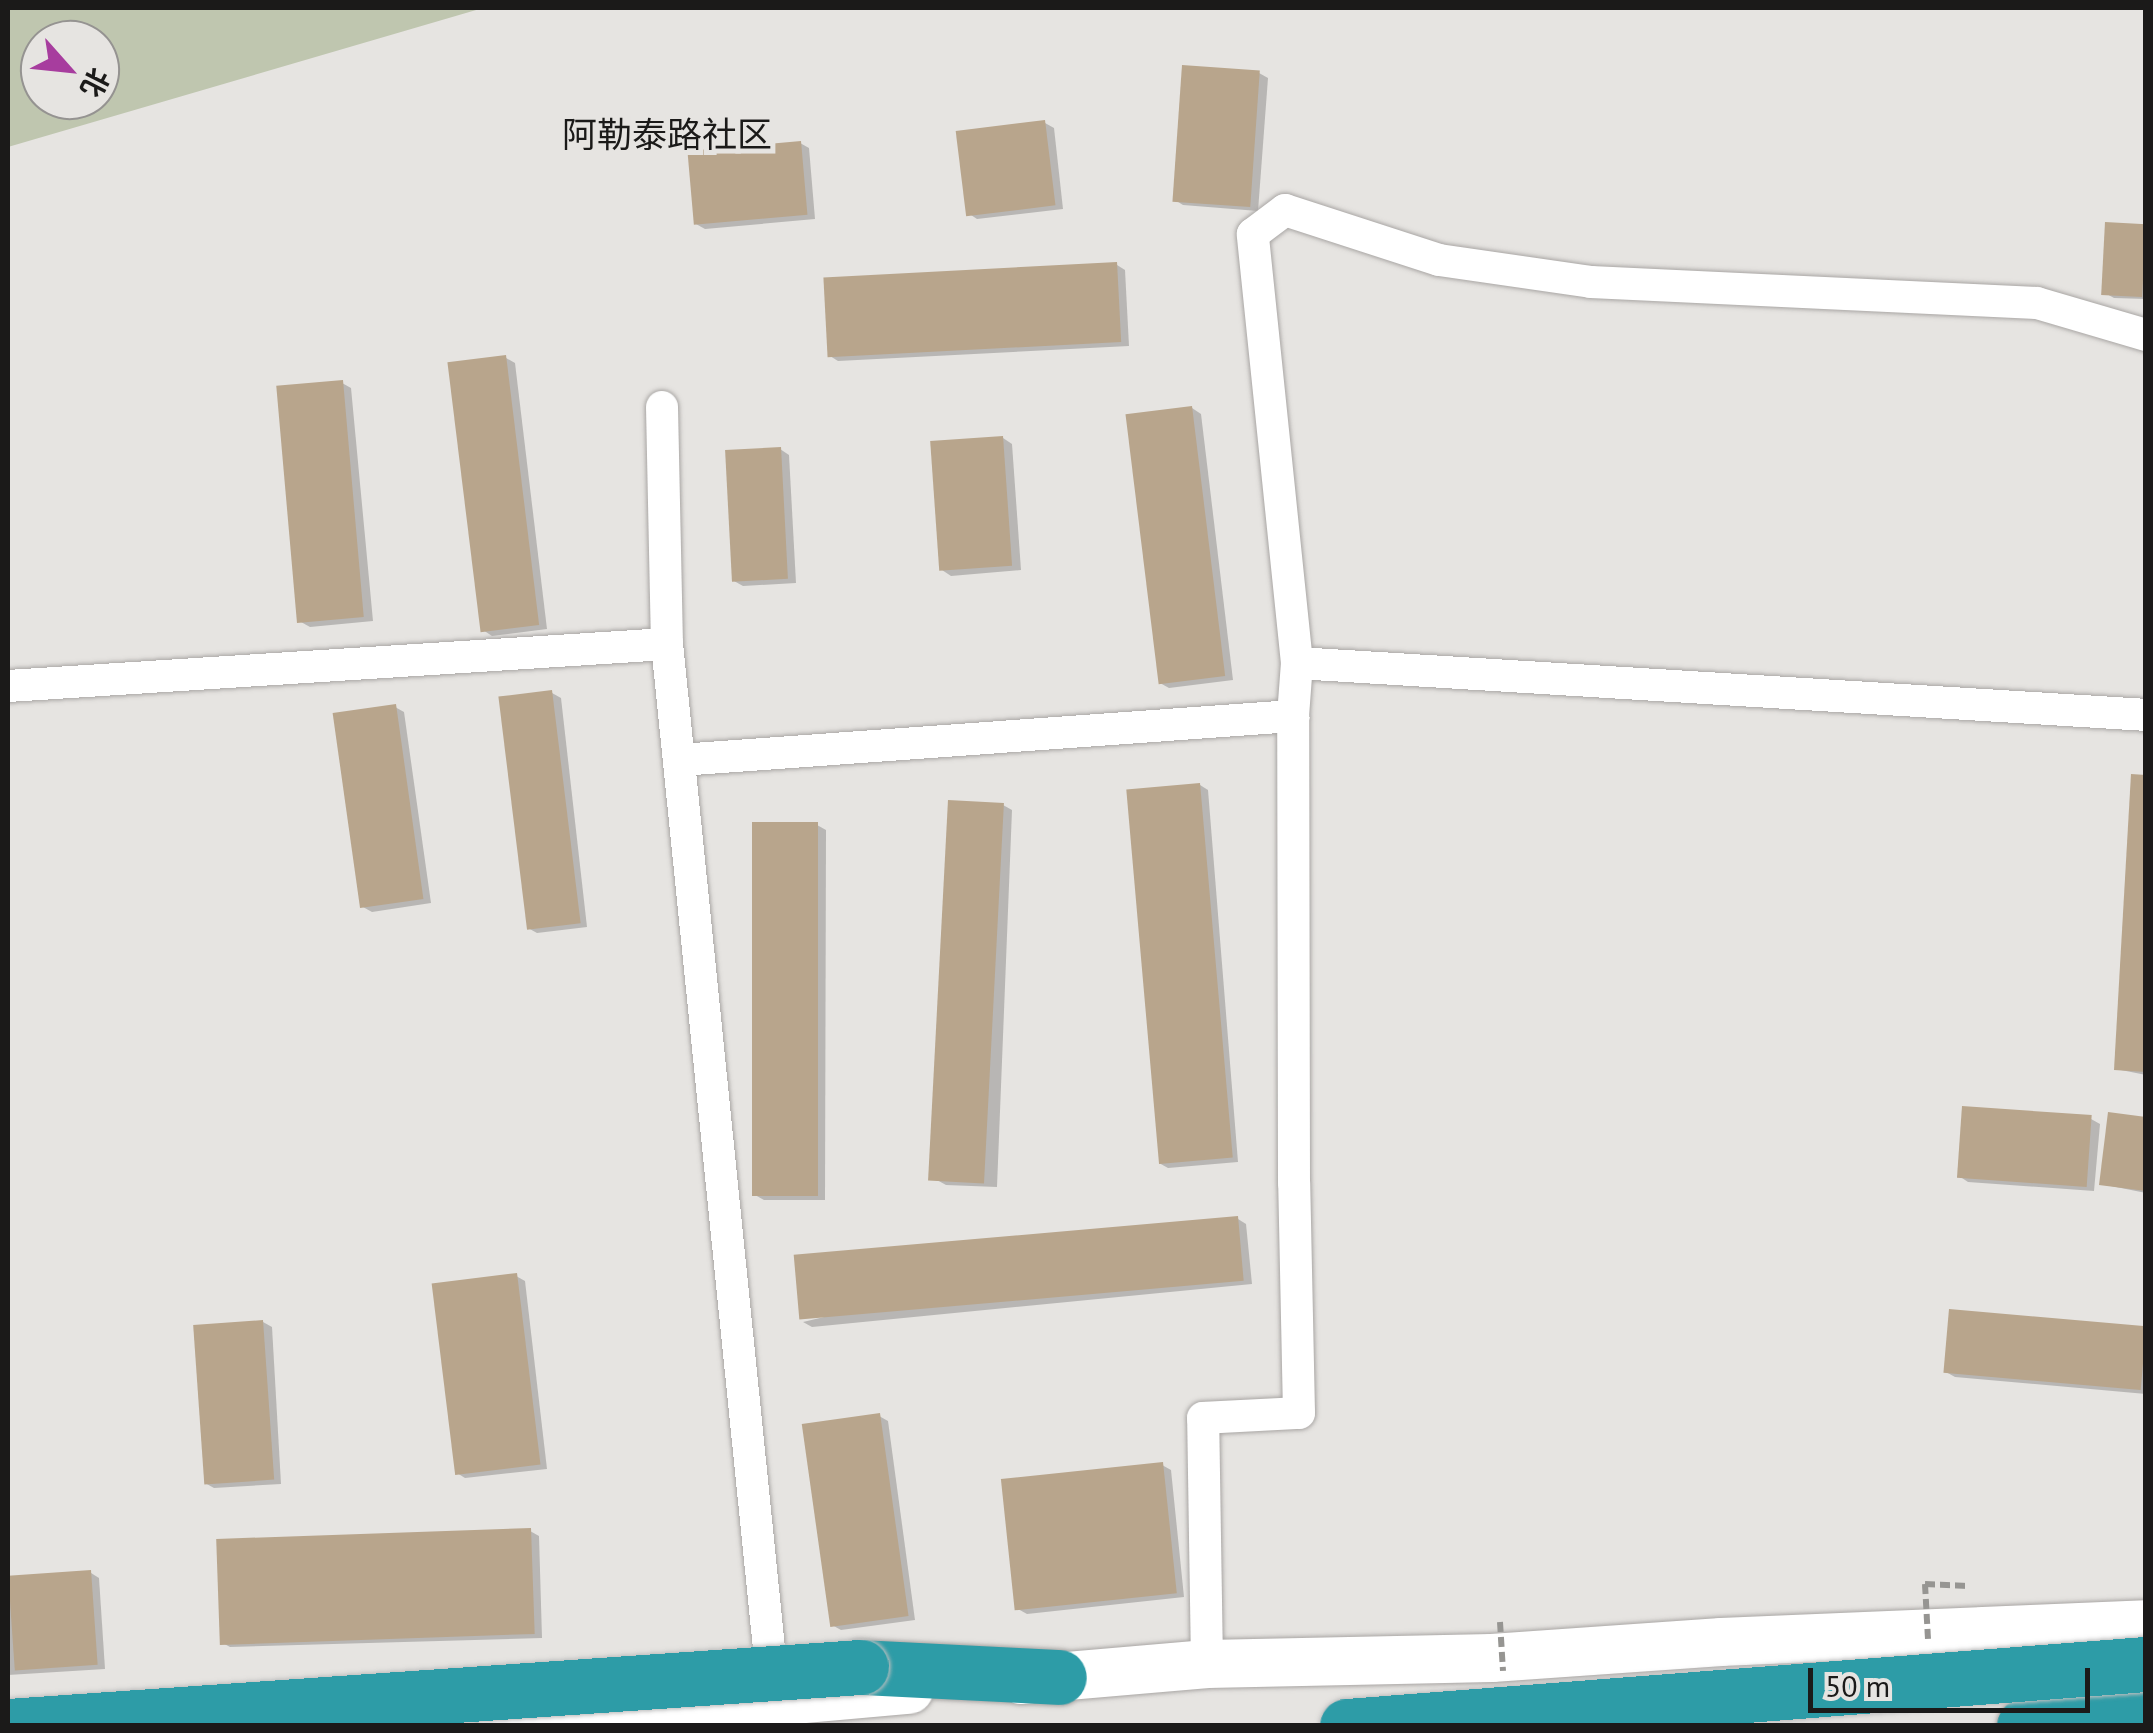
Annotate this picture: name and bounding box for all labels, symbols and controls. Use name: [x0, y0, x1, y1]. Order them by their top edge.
north arrow: [20, 20, 120, 120]
text: 北: [73, 62, 118, 104]
district label: 阿勒泰路社区: [562, 113, 772, 155]
scale bar: [1813, 1648, 2096, 1710]
text: 50 m: [1825, 1666, 1890, 1705]

